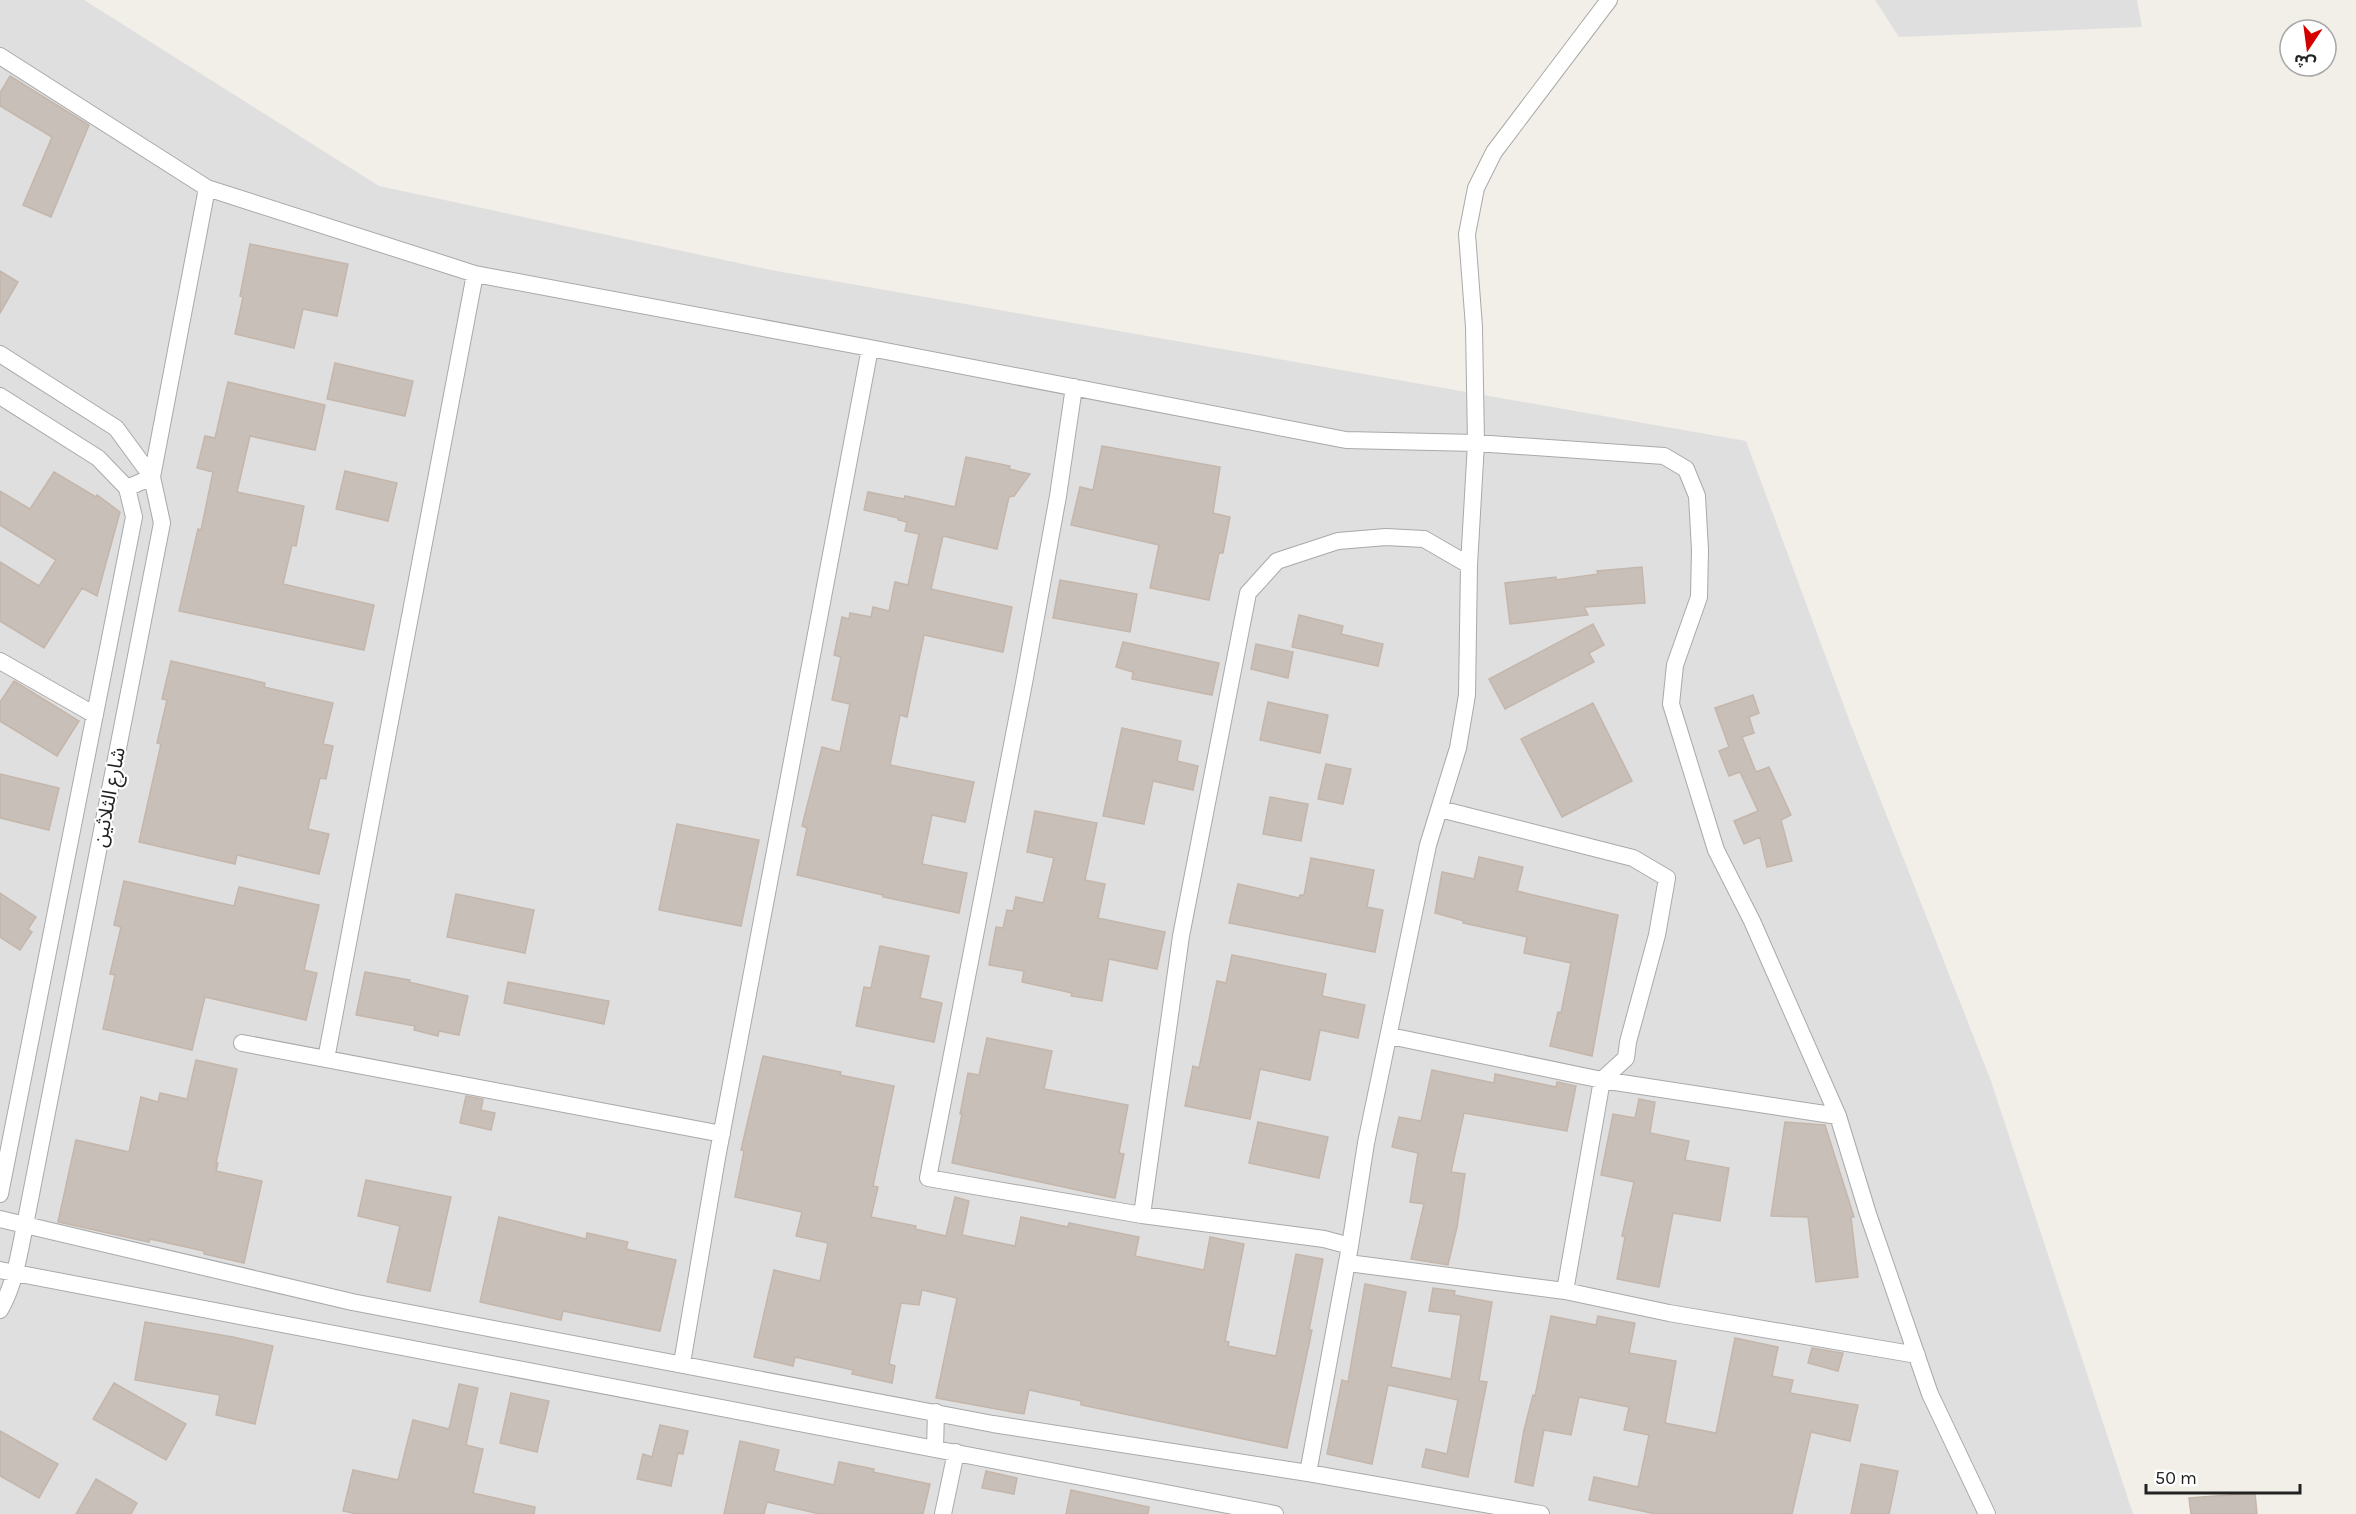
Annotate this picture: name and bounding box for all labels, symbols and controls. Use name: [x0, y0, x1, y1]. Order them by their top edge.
north arrow: [2278, 18, 2338, 78]
text: ش: [2292, 50, 2318, 74]
street label: شارع الثلاثين: [88, 745, 133, 849]
scale bar: [2146, 1457, 2300, 1495]
text: 50 m: [2155, 1467, 2197, 1489]

